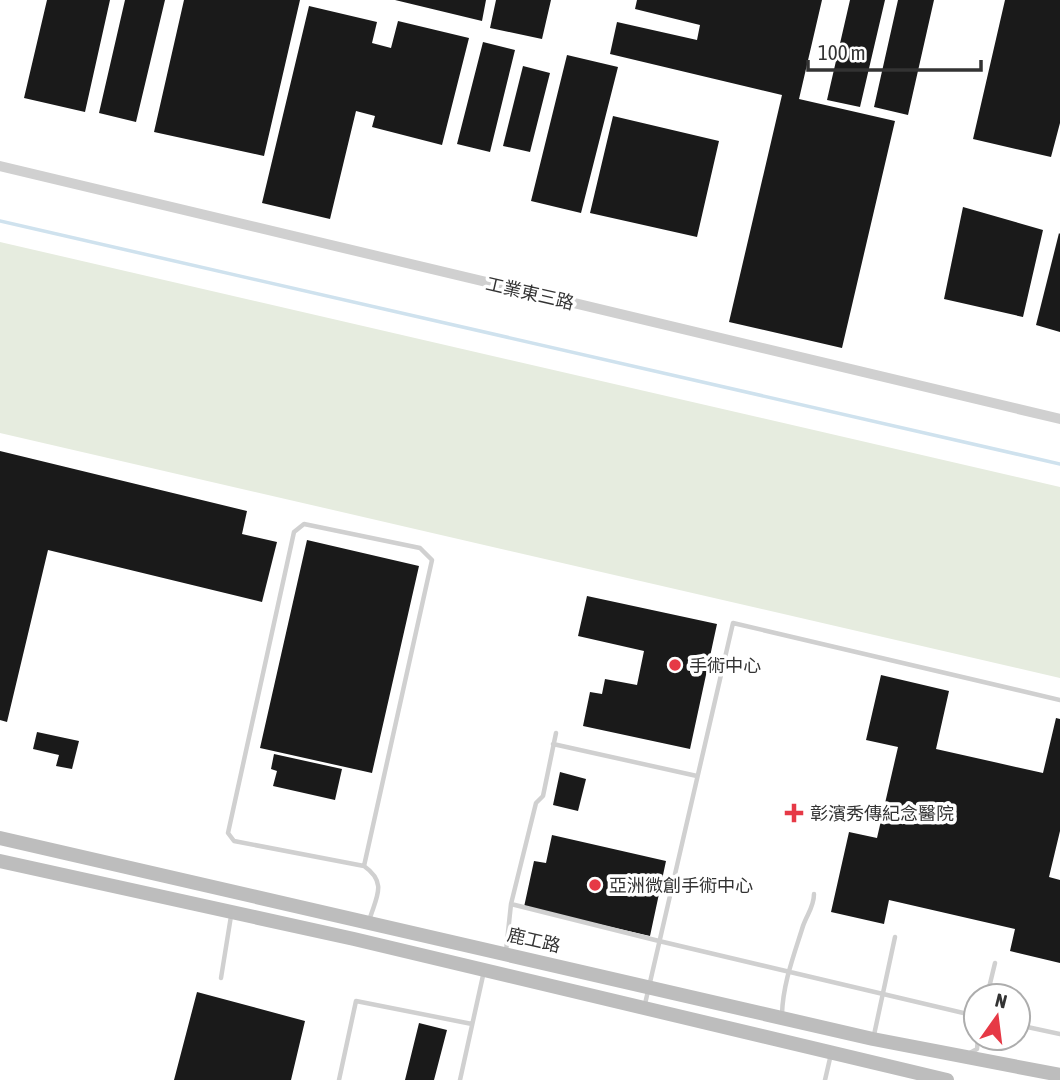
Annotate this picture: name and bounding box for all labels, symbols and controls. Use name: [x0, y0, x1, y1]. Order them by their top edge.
scale bar: [808, 28, 981, 72]
text: 100 m: [818, 40, 866, 64]
street label: 工業東三路: [484, 273, 576, 313]
place label: 手術中心: [689, 655, 761, 676]
marker: 手術中心: [667, 657, 683, 673]
marker: 彰濱秀傳紀念醫院: [784, 803, 804, 823]
place label: 彰濱秀傳紀念醫院: [810, 803, 954, 824]
place label: 亞洲微創手術中心: [609, 875, 753, 896]
marker: 亞洲微創手術中心: [587, 877, 603, 893]
street label: 鹿工路: [505, 924, 563, 956]
north arrow: [962, 982, 1032, 1052]
text: N: [993, 988, 1009, 1013]

